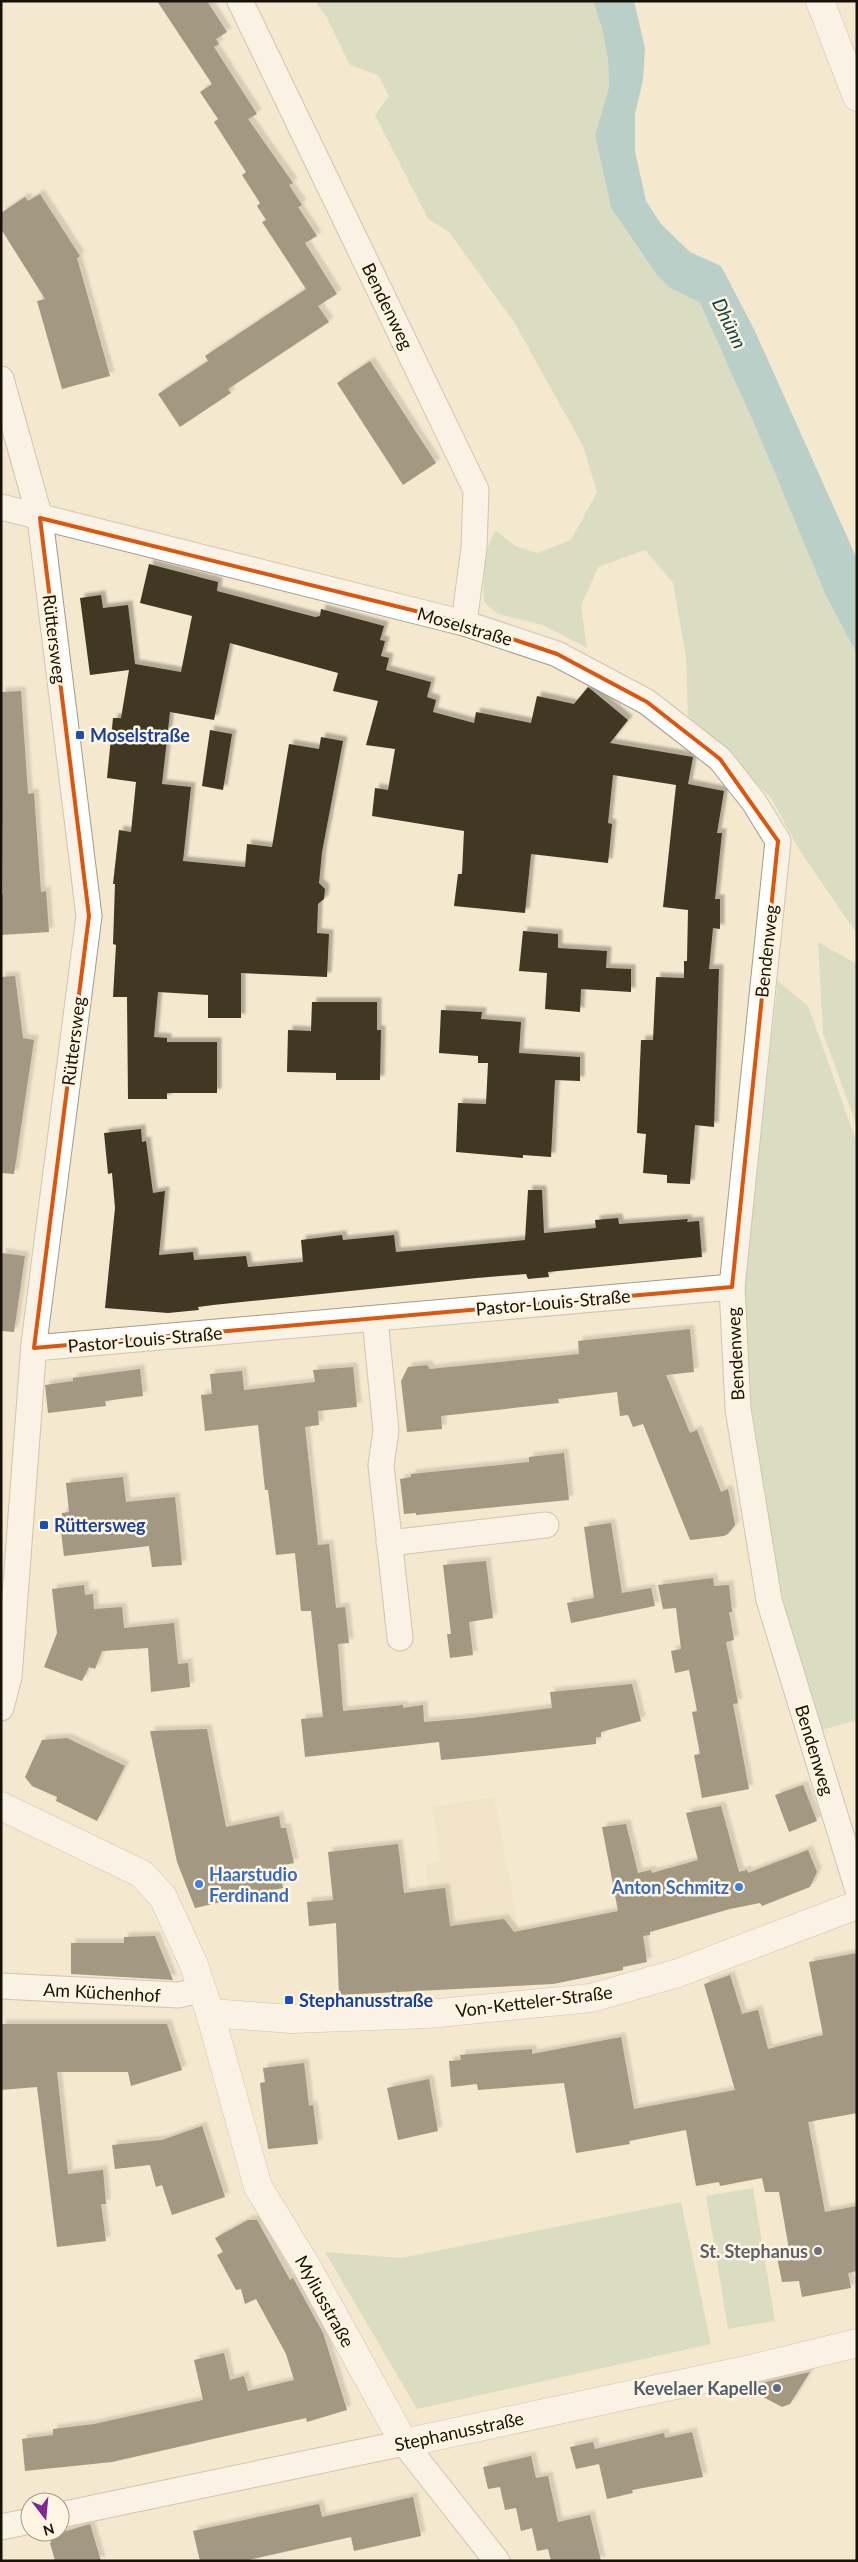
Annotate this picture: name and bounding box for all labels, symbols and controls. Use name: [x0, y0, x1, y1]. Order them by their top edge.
street label: Bendenweg: [358, 259, 418, 353]
water label: Dhünn: [708, 294, 752, 352]
street label: Rüttersweg: [39, 593, 71, 685]
street label: Moselstraße: [415, 602, 515, 650]
place label: Moselstraße: [90, 724, 190, 746]
marker: Moselstraße: [74, 729, 86, 741]
street label: Bendenweg: [750, 903, 782, 999]
street label: Rüttersweg: [57, 995, 89, 1087]
street label: Pastor-Louis-Straße: [475, 1284, 631, 1320]
street label: Bendenweg: [722, 1307, 748, 1401]
street label: Pastor-Louis-Straße: [67, 1321, 223, 1357]
place label: Rüttersweg: [54, 1514, 146, 1536]
marker: Rüttersweg: [38, 1519, 50, 1531]
street label: Bendenweg: [791, 1702, 839, 1798]
place label: Haarstudio Ferdinand: [209, 1863, 297, 1906]
place label: Anton Schmitz: [611, 1876, 729, 1898]
marker: Haarstudio Ferdinand: [193, 1878, 205, 1890]
marker: Anton Schmitz: [733, 1881, 745, 1893]
street label: Am Küchenhof: [43, 1978, 162, 2006]
street label: Von-Ketteler-Straße: [454, 1980, 614, 2022]
place label: Stephanusstraße: [299, 1989, 434, 2011]
marker: Stephanusstraße: [283, 1994, 295, 2006]
place label: St. Stephanus: [700, 2240, 808, 2262]
marker: St. Stephanus: [812, 2245, 824, 2257]
street label: Myliusstraße: [291, 2251, 359, 2351]
place label: Kevelaer Kapelle: [633, 2377, 767, 2399]
marker: Kevelaer Kapelle: [771, 2382, 783, 2394]
street label: Stephanusstraße: [392, 2407, 526, 2455]
north arrow: [20, 2492, 70, 2542]
text: N: [41, 2520, 56, 2540]

